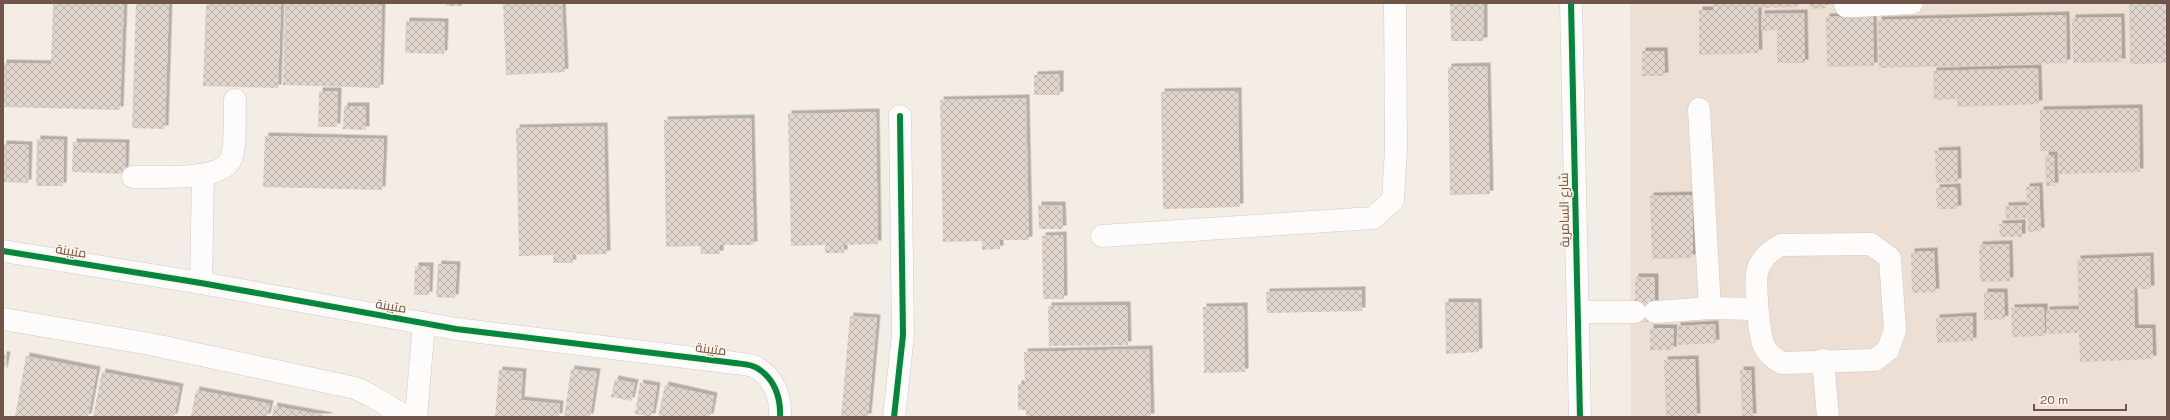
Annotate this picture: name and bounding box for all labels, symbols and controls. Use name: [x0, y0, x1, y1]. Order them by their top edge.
street label: شارع السامرية: [1555, 172, 1573, 248]
street label: متيبنة: [54, 240, 88, 262]
street label: متيبنة: [374, 295, 408, 317]
street label: متيبنة: [695, 339, 727, 359]
scale bar: [2034, 386, 2126, 412]
text: 20 m: [2040, 392, 2068, 408]

